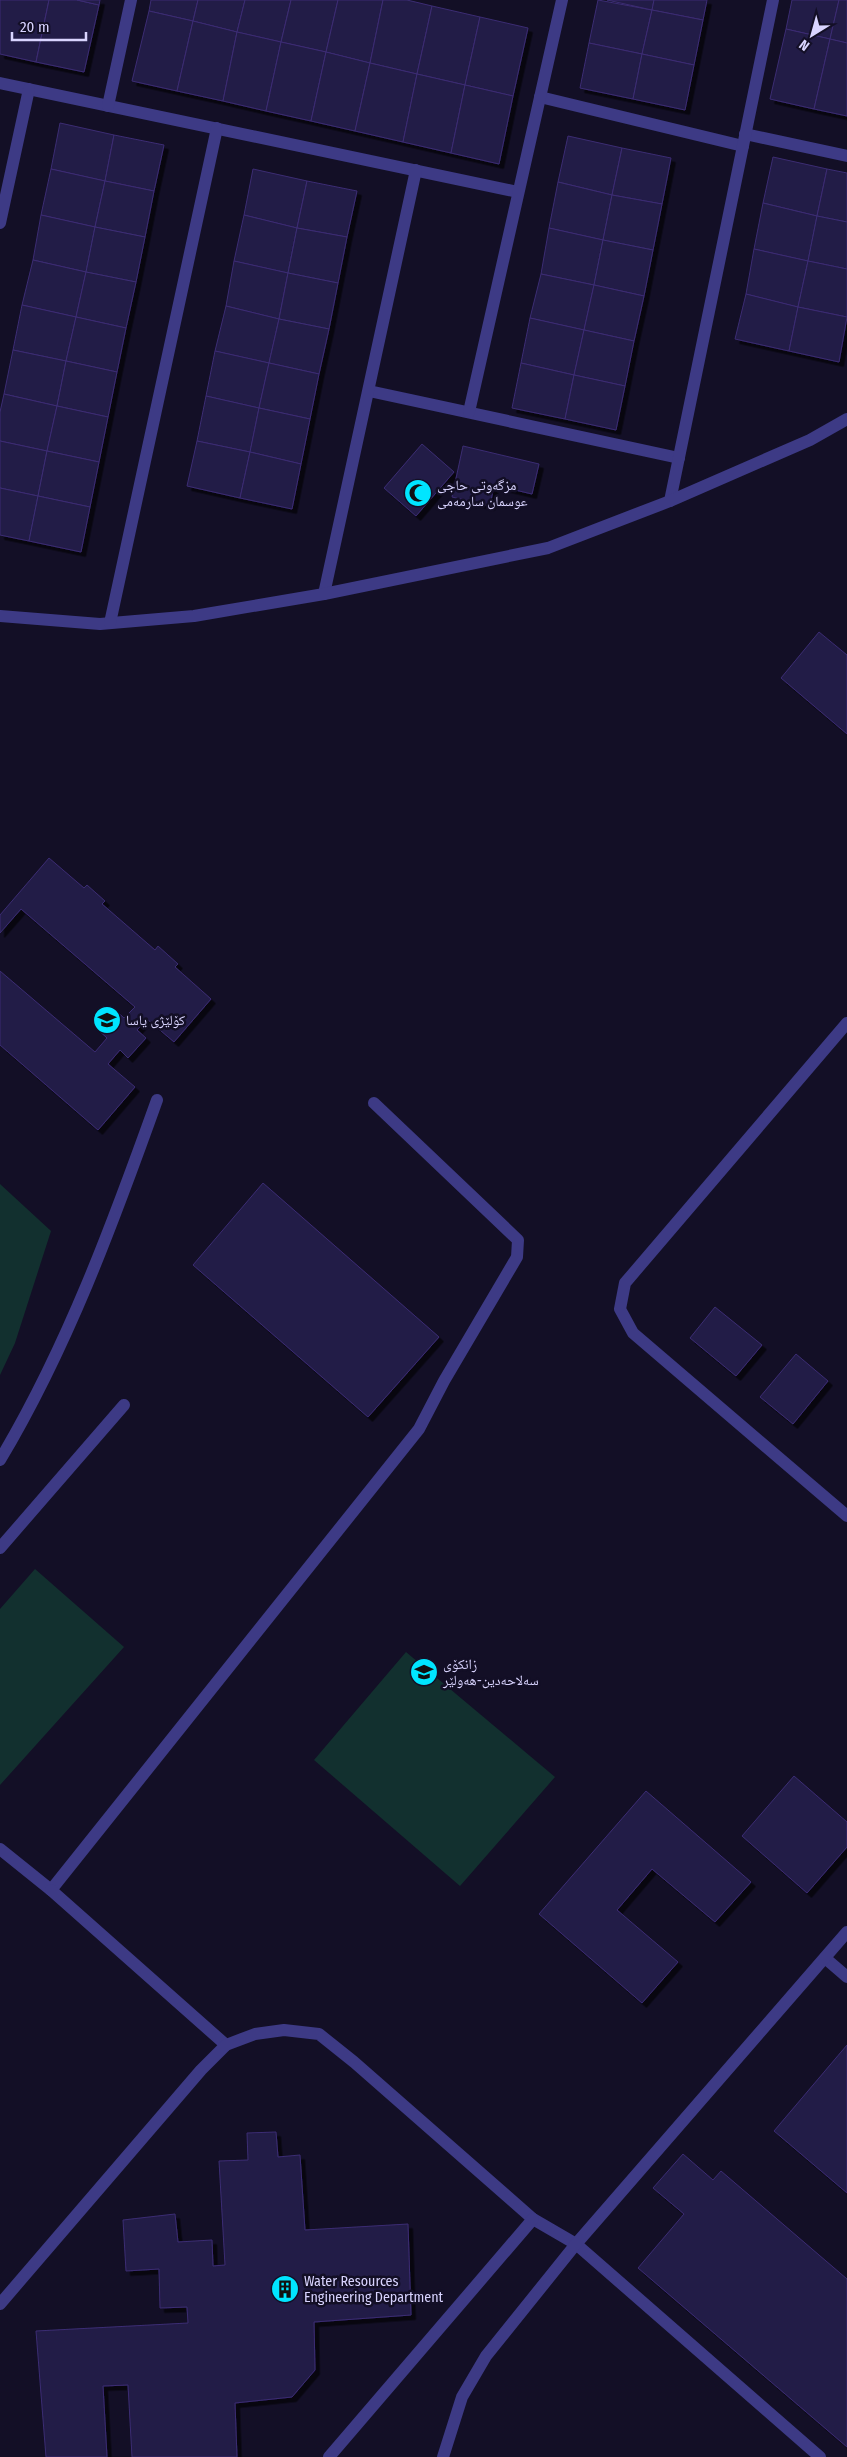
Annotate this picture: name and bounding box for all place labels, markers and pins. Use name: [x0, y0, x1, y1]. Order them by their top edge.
place label: مزگەوتی حاجی عوسمان سارمەمی: [437, 477, 528, 510]
mosque icon: مزگەوتی حاجی عوسمان سارمەمی: [403, 478, 433, 508]
school or university icon: کۆلێژی یاسا: [92, 1005, 122, 1035]
place label: کۆلێژی یاسا: [126, 1012, 185, 1029]
place label: زانکۆی سەلاحەدین-هەولێر: [442, 1656, 539, 1689]
school or university icon: زانکۆی سەلاحەدین-هەولێر: [409, 1657, 439, 1687]
place label: Water Resources Engineering Department: [304, 2273, 444, 2306]
building icon: Water Resources Engineering Department: [270, 2274, 300, 2304]

